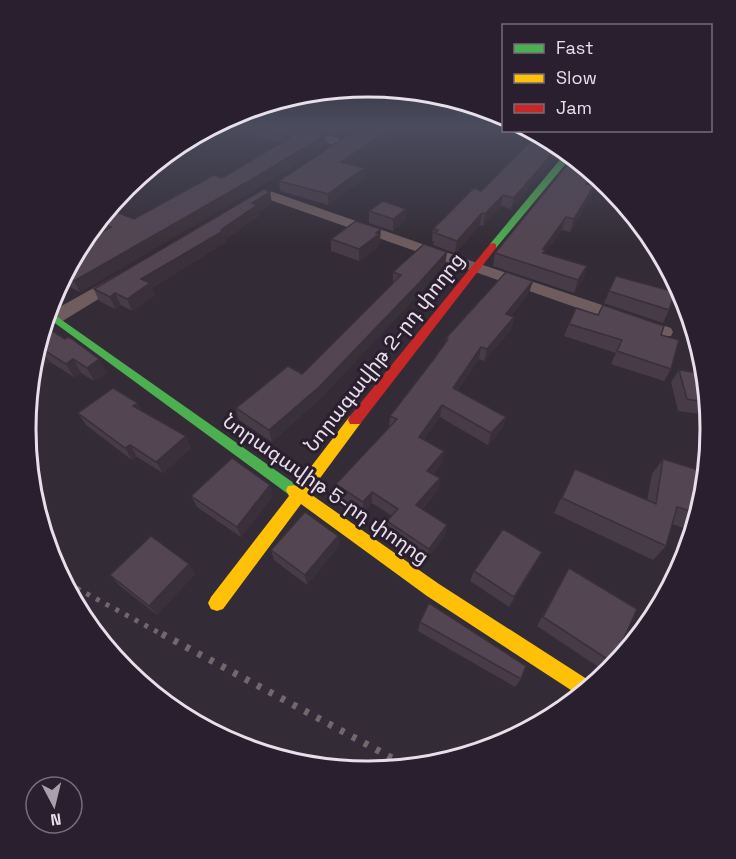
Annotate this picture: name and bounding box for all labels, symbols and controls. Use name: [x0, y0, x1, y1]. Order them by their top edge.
legend: [502, 24, 712, 132]
text: Fast: [556, 36, 593, 59]
text: Slow: [556, 66, 597, 89]
text: Jam: [556, 96, 592, 119]
street label: Նորագավիթ 2-րդ փողոց: [298, 247, 470, 457]
street label: Նորագավիթ 5-րդ փողոց: [218, 408, 434, 570]
north arrow: [24, 775, 84, 835]
text: N: [49, 808, 62, 830]

